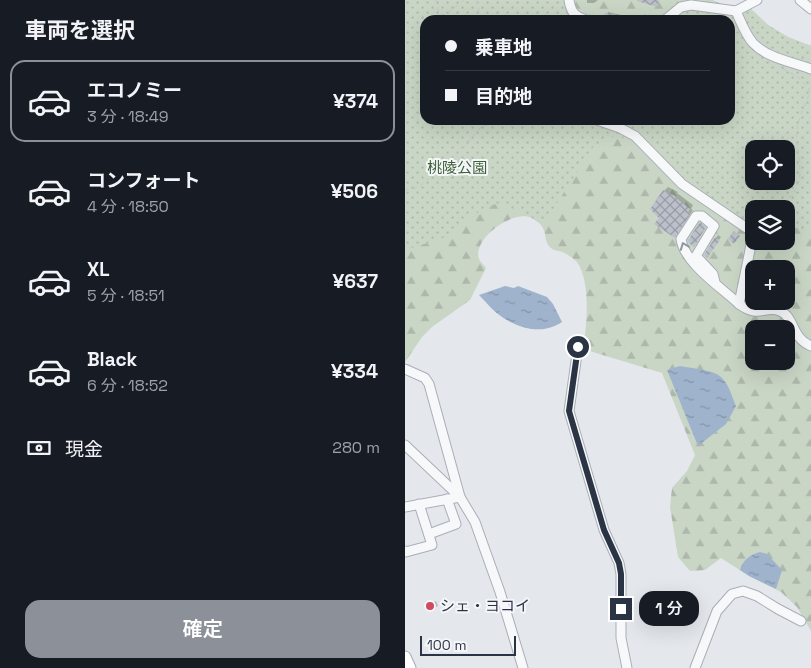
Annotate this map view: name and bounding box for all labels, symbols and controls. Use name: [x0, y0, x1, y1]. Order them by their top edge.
text: 車両を選択: [25, 16, 135, 44]
text: 乗車地: [475, 35, 532, 60]
text: エコノミー: [87, 78, 182, 103]
icon: car: [27, 79, 72, 124]
text: 目的地: [475, 84, 532, 109]
text: ¥374: [333, 89, 378, 114]
text: 3 分 · 18:49: [87, 106, 169, 127]
map controls: [745, 140, 795, 370]
button: locate: [745, 140, 795, 190]
park label: 桃陵公園: [427, 158, 487, 177]
text: コンフォート: [87, 168, 200, 193]
icon: car: [27, 169, 72, 214]
text: ¥506: [331, 179, 378, 204]
text: 4 分 · 18:50: [87, 196, 169, 217]
button: layers: [745, 200, 795, 250]
one-way arrow: [680, 242, 690, 251]
text: XL: [87, 257, 110, 282]
icon: car: [27, 259, 72, 304]
button: +: [745, 260, 795, 310]
text: ¥637: [332, 269, 378, 294]
text: 5 分 · 18:51: [87, 285, 165, 306]
button: −: [745, 320, 795, 370]
route start: [567, 336, 589, 358]
text: Black: [87, 347, 137, 372]
icon: car: [27, 349, 72, 394]
text: ¥334: [331, 359, 378, 384]
text: 6 分 · 18:52: [87, 375, 168, 396]
icon: cash: [25, 434, 53, 462]
text: 現金: [65, 437, 103, 462]
text: 280 m: [332, 437, 380, 458]
callout: 1 分: [639, 592, 699, 626]
place label: シェ・ヨコイ: [440, 596, 530, 615]
route end: [610, 598, 632, 620]
text: 1 分: [655, 598, 683, 619]
button: 確定: [25, 600, 380, 658]
marker: シェ・ヨコイ: [424, 600, 436, 612]
scale bar: [420, 633, 516, 656]
text: 100 m: [427, 636, 466, 654]

